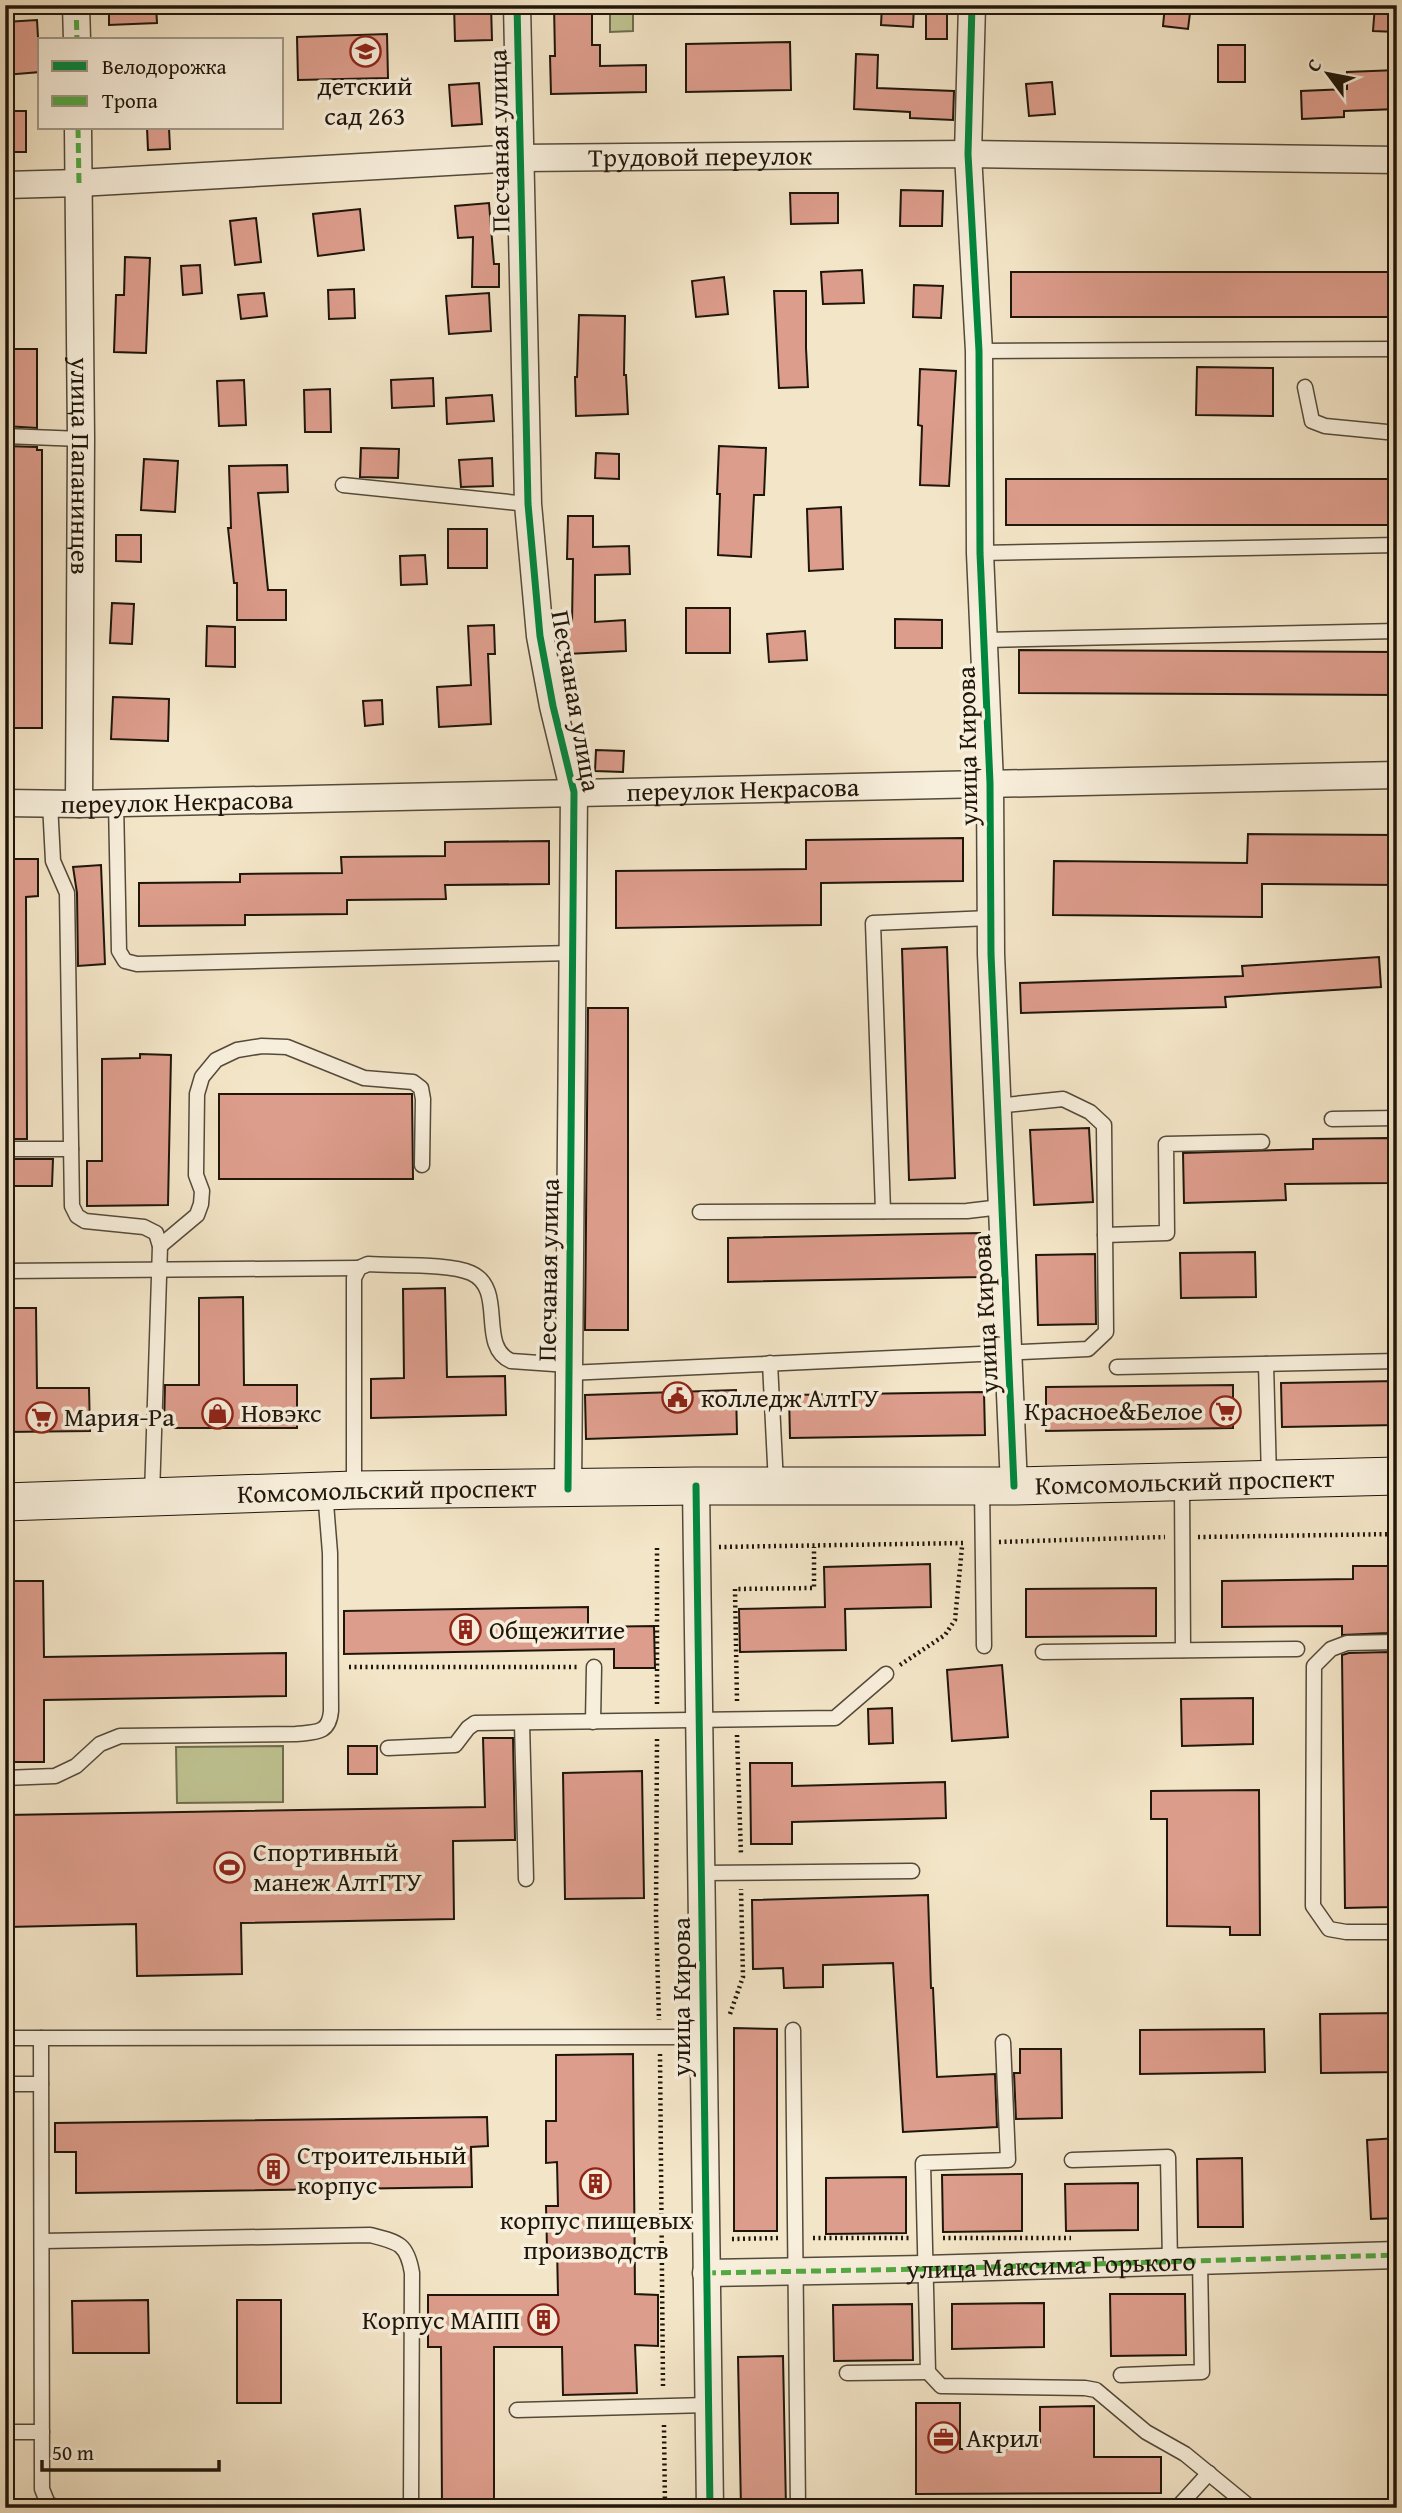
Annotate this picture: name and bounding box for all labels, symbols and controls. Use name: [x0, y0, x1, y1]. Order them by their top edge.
school or university icon: детский сад 263: [348, 34, 382, 68]
legend: [38, 38, 284, 130]
north arrow: [1294, 38, 1364, 108]
street label: Песчаная улица: [477, 48, 520, 233]
text: Велодорожка: [102, 51, 227, 82]
text: С: [1299, 53, 1328, 77]
place label: детский сад 263: [318, 66, 412, 135]
text: Тропа: [102, 85, 158, 116]
street label: Трудовой переулок: [588, 135, 813, 176]
street label: улица Папанинцев: [61, 356, 101, 575]
street label: Песчаная улица: [541, 607, 612, 795]
street label: улица Кирова: [946, 665, 987, 827]
street label: переулок Некрасова: [626, 767, 860, 811]
street label: переулок Некрасова: [60, 779, 294, 823]
street label: Песчаная улица: [526, 1177, 569, 1362]
street label: улица Кирова: [961, 1233, 1008, 1396]
place label: колледж АлтГУ: [701, 1378, 879, 1417]
public building icon: колледж АлтГУ: [661, 1381, 695, 1415]
place label: Красное&Белое: [1024, 1391, 1203, 1430]
place label: Новэкс: [241, 1393, 322, 1432]
supermarket icon: Красное&Белое: [1209, 1394, 1243, 1428]
shop icon: Новэкс: [201, 1396, 235, 1430]
place label: Мария-Ра: [64, 1397, 175, 1436]
supermarket icon: Мария-Ра: [24, 1400, 58, 1434]
street label: Комсомольский проспект: [1034, 1458, 1335, 1504]
street label: Комсомольский проспект: [236, 1468, 537, 1513]
place label: Общежитие: [489, 1610, 625, 1649]
building icon: Общежитие: [449, 1613, 483, 1647]
place label: Спортивный манеж АлтГТУ: [253, 1832, 422, 1901]
sports icon: Спортивный манеж АлтГТУ: [213, 1850, 247, 1884]
street label: улица Кирова: [661, 1917, 700, 2078]
place label: Строительный корпус: [297, 2135, 467, 2204]
building icon: Строительный корпус: [257, 2153, 291, 2187]
building icon: корпус пищевых производств: [579, 2167, 613, 2201]
place label: корпус пищевых производств: [500, 2200, 693, 2269]
street label: улица Максима Горького: [905, 2241, 1196, 2288]
place label: Корпус МАПП: [362, 2300, 520, 2339]
building icon: Корпус МАПП: [526, 2303, 560, 2337]
place label: Акрил: [966, 2418, 1039, 2457]
office icon: Акрил: [926, 2421, 960, 2455]
scale bar: [42, 2429, 219, 2473]
text: 50 m: [52, 2437, 94, 2468]

